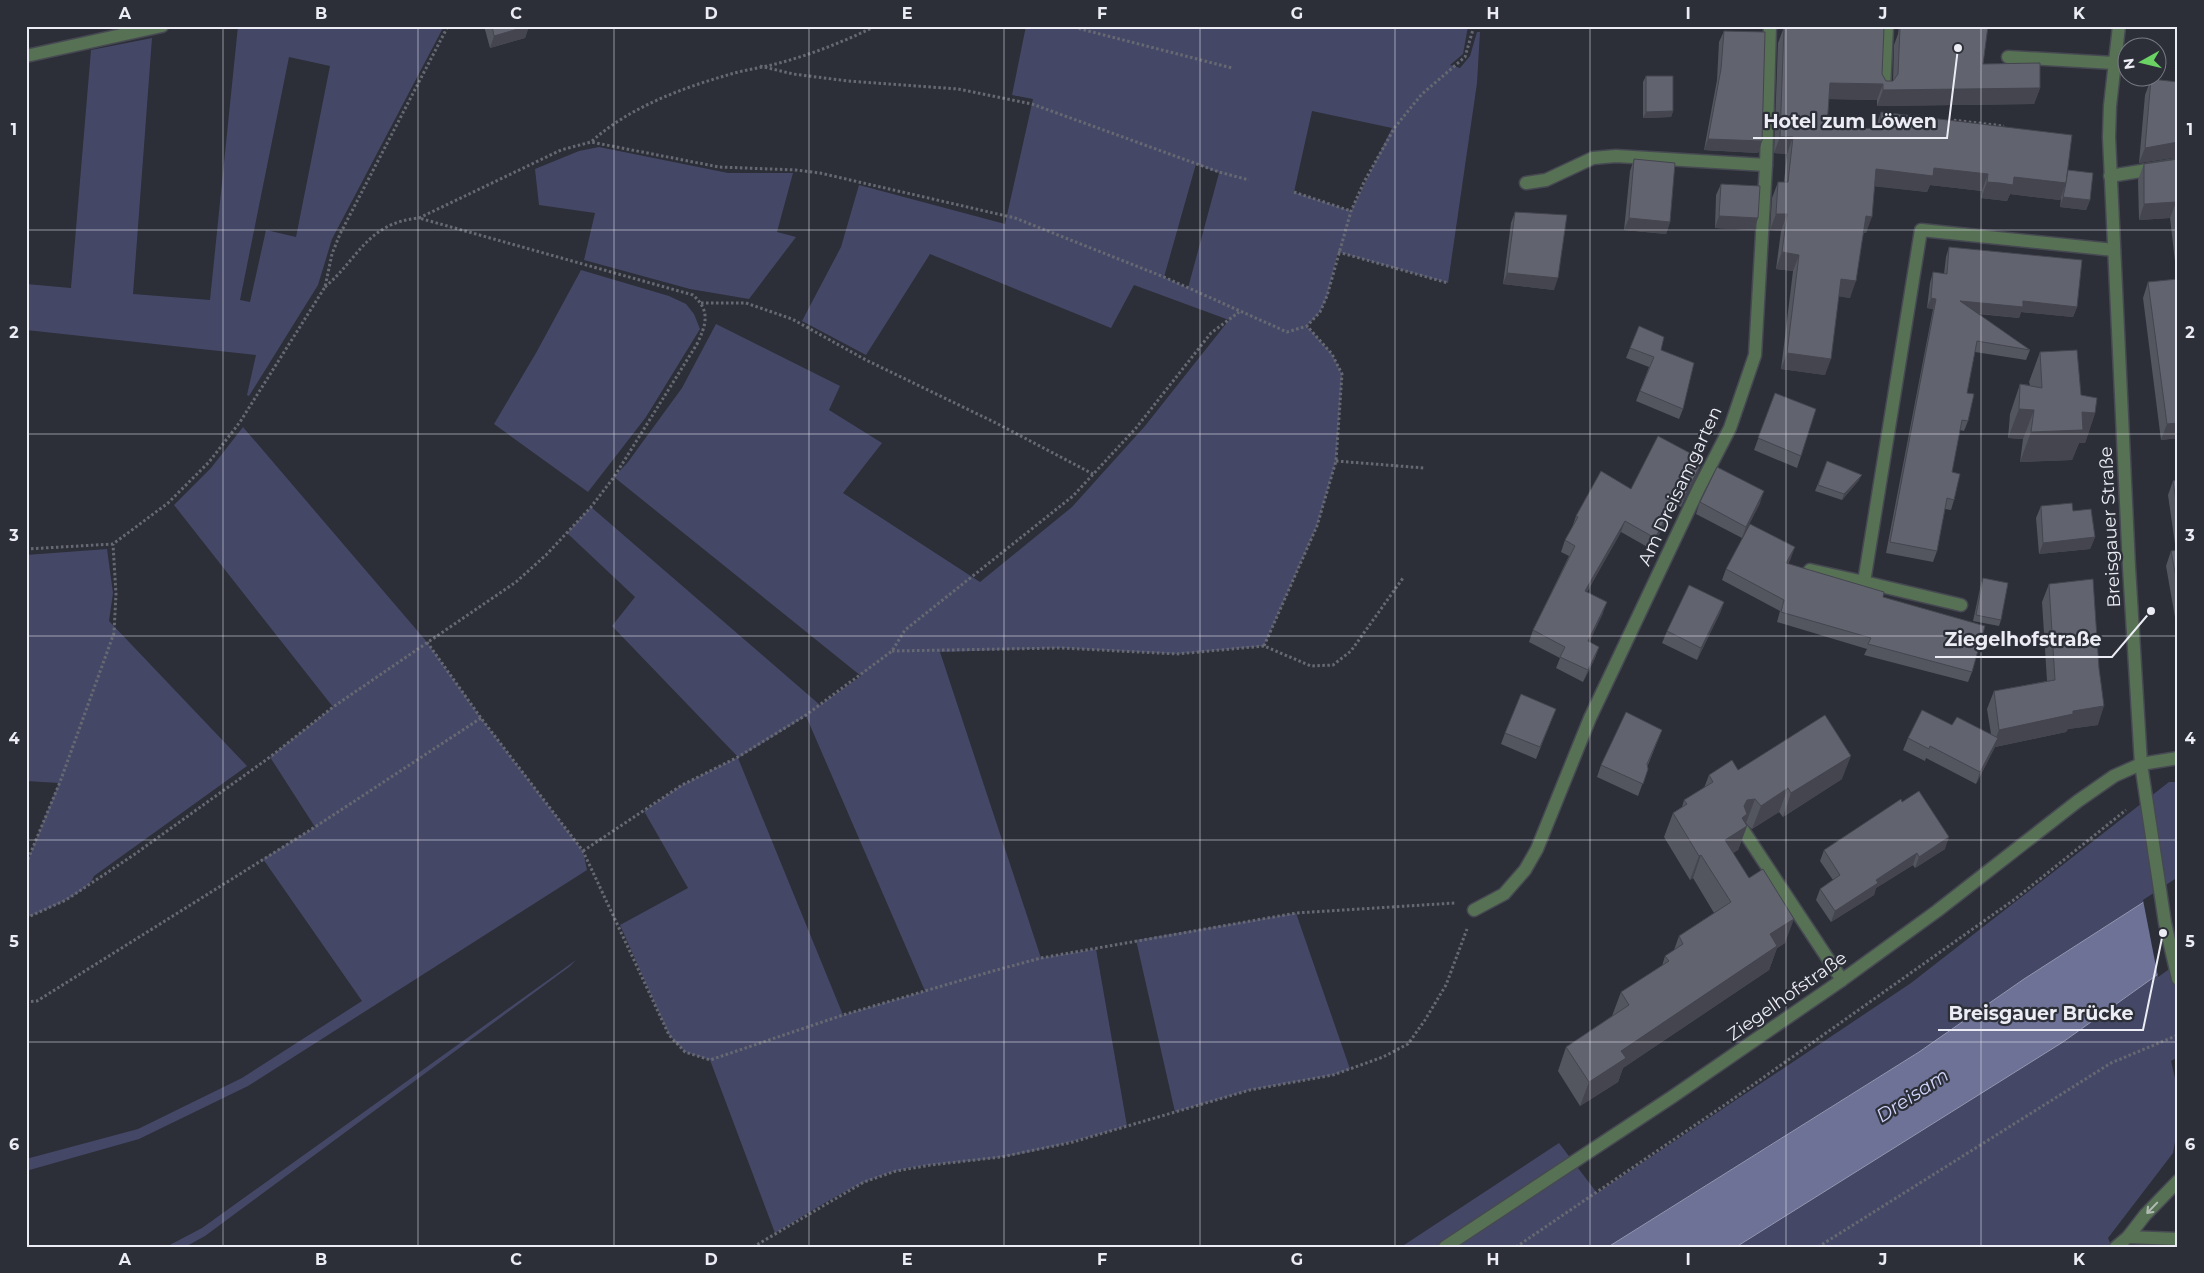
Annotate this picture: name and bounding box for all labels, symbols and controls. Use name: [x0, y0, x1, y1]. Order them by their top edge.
text: A: [118, 4, 132, 23]
text: B: [315, 4, 327, 23]
text: C: [510, 4, 522, 23]
text: D: [704, 4, 718, 23]
text: E: [902, 4, 912, 23]
text: F: [1097, 4, 1107, 23]
text: G: [1291, 4, 1303, 23]
text: H: [1487, 4, 1499, 23]
text: I: [1685, 4, 1691, 23]
text: J: [1878, 4, 1887, 23]
text: K: [2073, 4, 2086, 23]
north arrow: [2116, 38, 2166, 88]
text: N: [2119, 57, 2139, 71]
callout: Hotel zum Löwen: [1753, 104, 1947, 138]
text: Hotel zum Löwen: [1763, 110, 1937, 133]
text: 1: [11, 120, 17, 139]
text: 1: [2187, 120, 2193, 139]
text: 2: [9, 323, 19, 342]
text: 2: [2185, 323, 2195, 342]
street label: Am Dreisamgarten: [1633, 403, 1727, 569]
street label: Breisgauer Straße: [2095, 446, 2125, 608]
text: 3: [8, 526, 19, 545]
text: 3: [2184, 526, 2195, 545]
callout: Ziegelhofstraße: [1935, 623, 2112, 657]
text: Ziegelhofstraße: [1944, 628, 2102, 651]
text: 4: [8, 729, 20, 748]
text: 4: [2184, 729, 2196, 748]
text: 5: [9, 932, 19, 951]
text: 5: [2185, 932, 2195, 951]
street label: Ziegelhofstraße: [1723, 946, 1851, 1045]
callout: Breisgauer Brücke: [1938, 996, 2143, 1030]
text: Breisgauer Brücke: [1949, 1002, 2133, 1025]
water label: Dreisam: [1872, 1063, 1953, 1127]
text: 6: [9, 1135, 19, 1154]
text: 6: [2185, 1135, 2195, 1154]
one-way arrow: [2146, 1202, 2158, 1214]
text: A: [118, 1250, 132, 1269]
text: B: [315, 1250, 327, 1269]
text: C: [510, 1250, 522, 1269]
text: D: [704, 1250, 718, 1269]
text: E: [902, 1250, 912, 1269]
text: F: [1097, 1250, 1107, 1269]
text: G: [1291, 1250, 1303, 1269]
text: H: [1487, 1250, 1499, 1269]
text: I: [1685, 1250, 1691, 1269]
text: J: [1878, 1250, 1887, 1269]
text: K: [2073, 1250, 2086, 1269]

